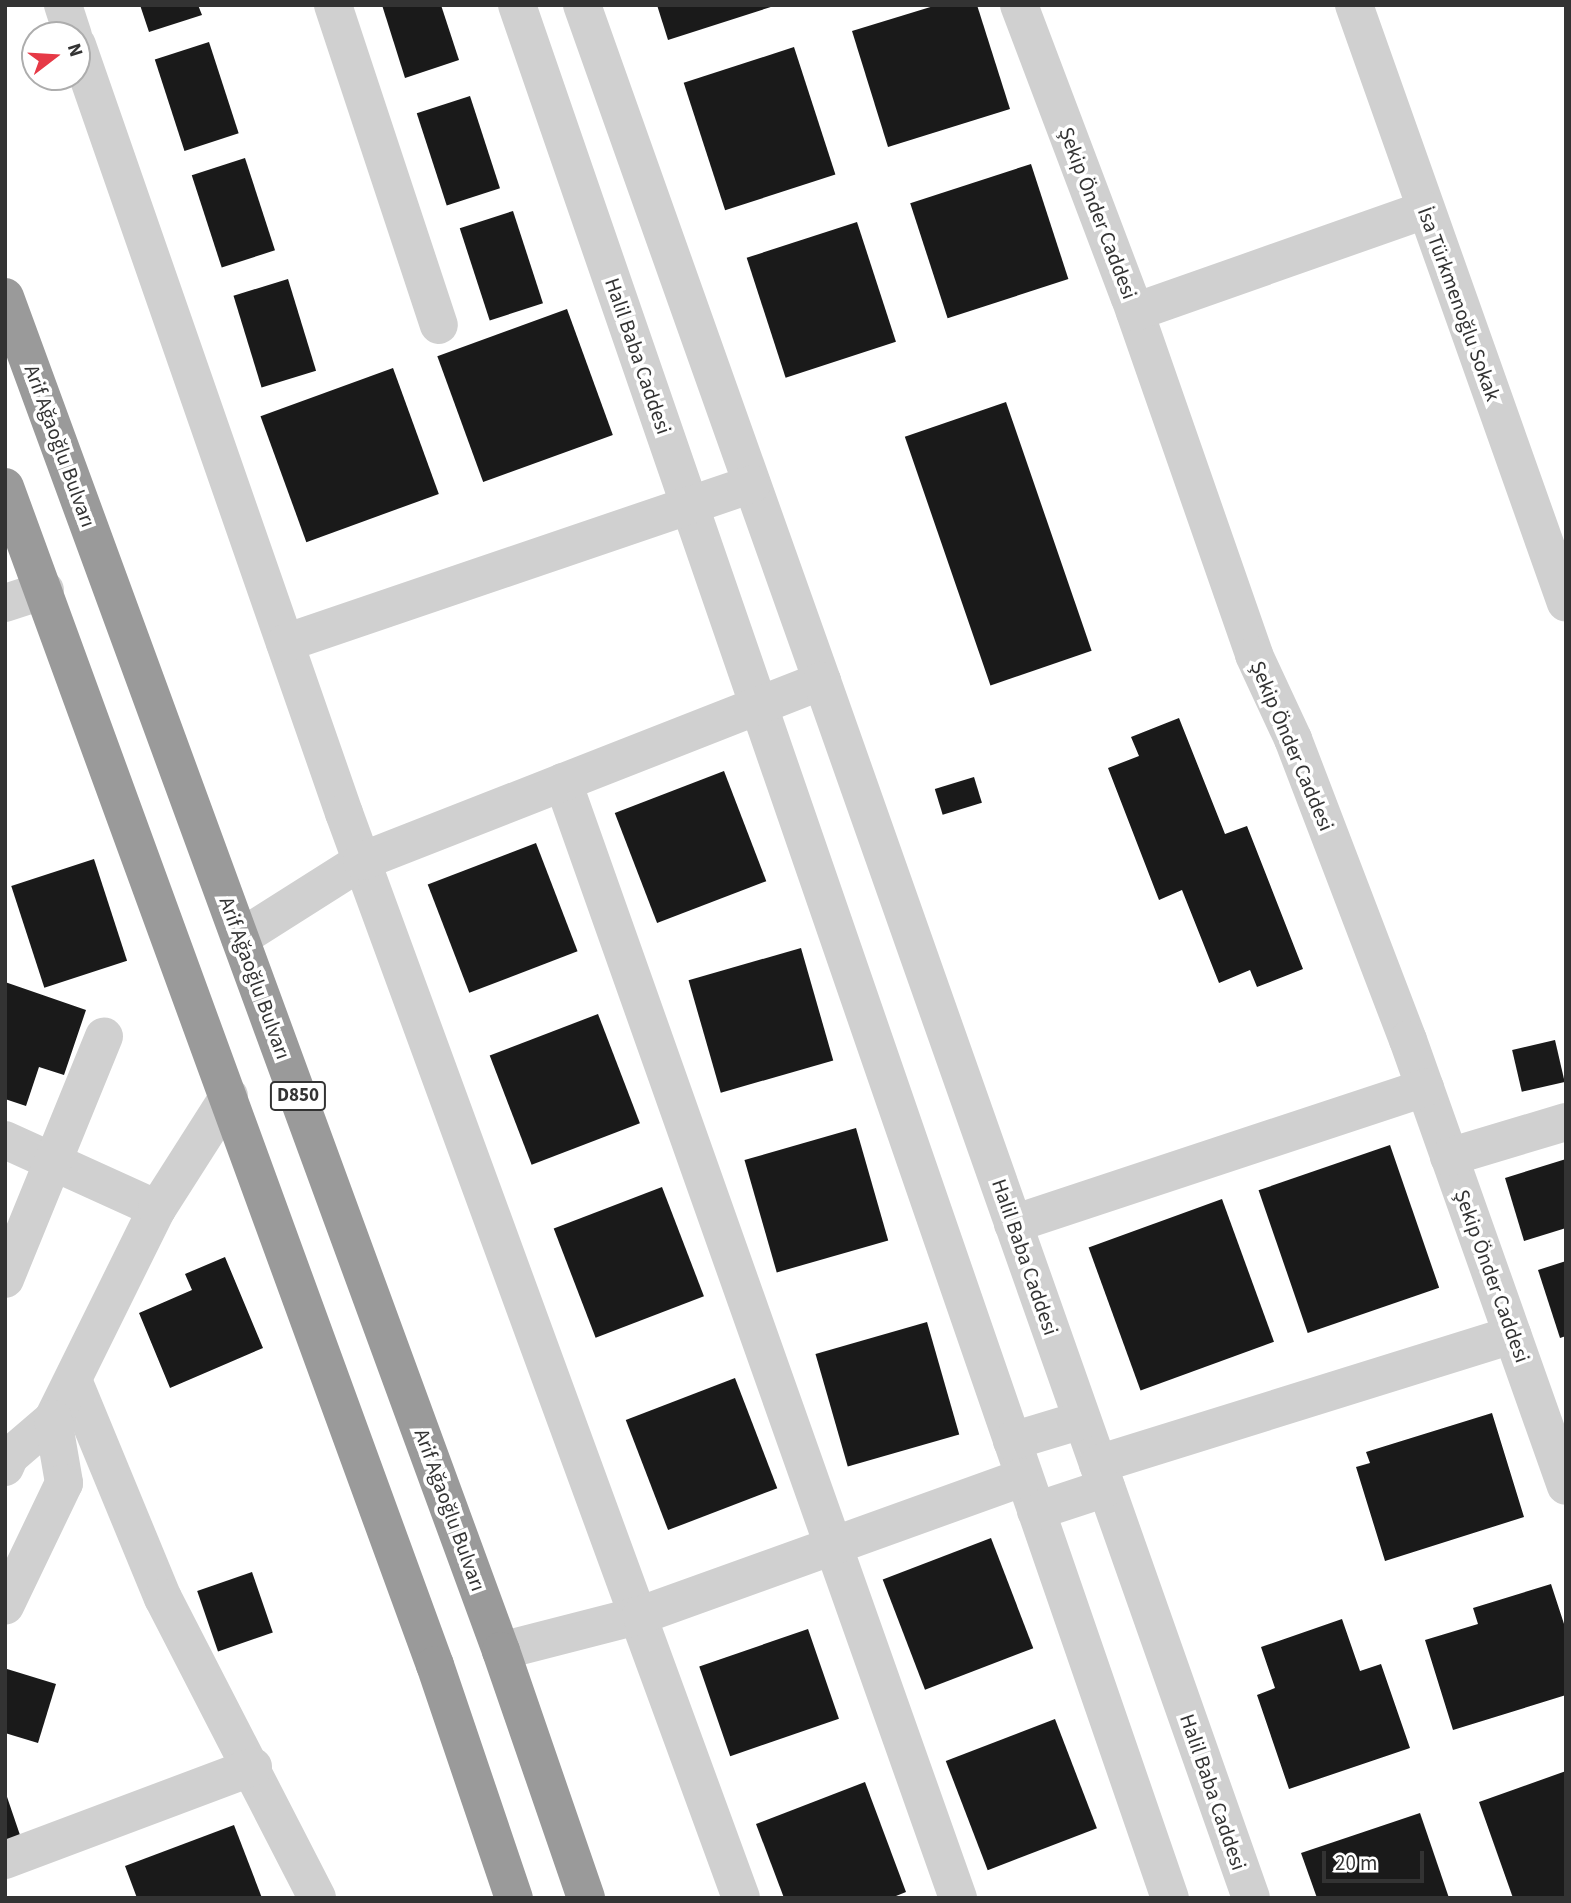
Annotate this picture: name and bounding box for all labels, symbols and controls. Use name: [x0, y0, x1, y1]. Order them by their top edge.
north arrow: [21, 21, 91, 91]
text: N: [60, 40, 89, 60]
street label: Şekip Önder Caddesi: [1054, 123, 1142, 303]
street label: İsa Türkmenoğlu Sokak: [1412, 204, 1506, 404]
street label: Halil Baba Caddesi: [599, 275, 677, 437]
street label: Arif Ağaoğlu Bulvarı: [19, 361, 101, 531]
street label: Şekip Önder Caddesi: [1245, 657, 1339, 835]
street label: Arif Ağaoğlu Bulvarı: [214, 893, 296, 1063]
road number: D850: [268, 1080, 328, 1112]
street label: Halil Baba Caddesi: [986, 1176, 1064, 1338]
street label: Şekip Önder Caddesi: [1449, 1186, 1535, 1366]
street label: Arif Ağaoğlu Bulvarı: [409, 1425, 491, 1595]
street label: Halil Baba Caddesi: [1174, 1711, 1252, 1873]
scale bar: [1326, 1836, 1428, 1880]
text: 20 m: [1335, 1848, 1377, 1878]

